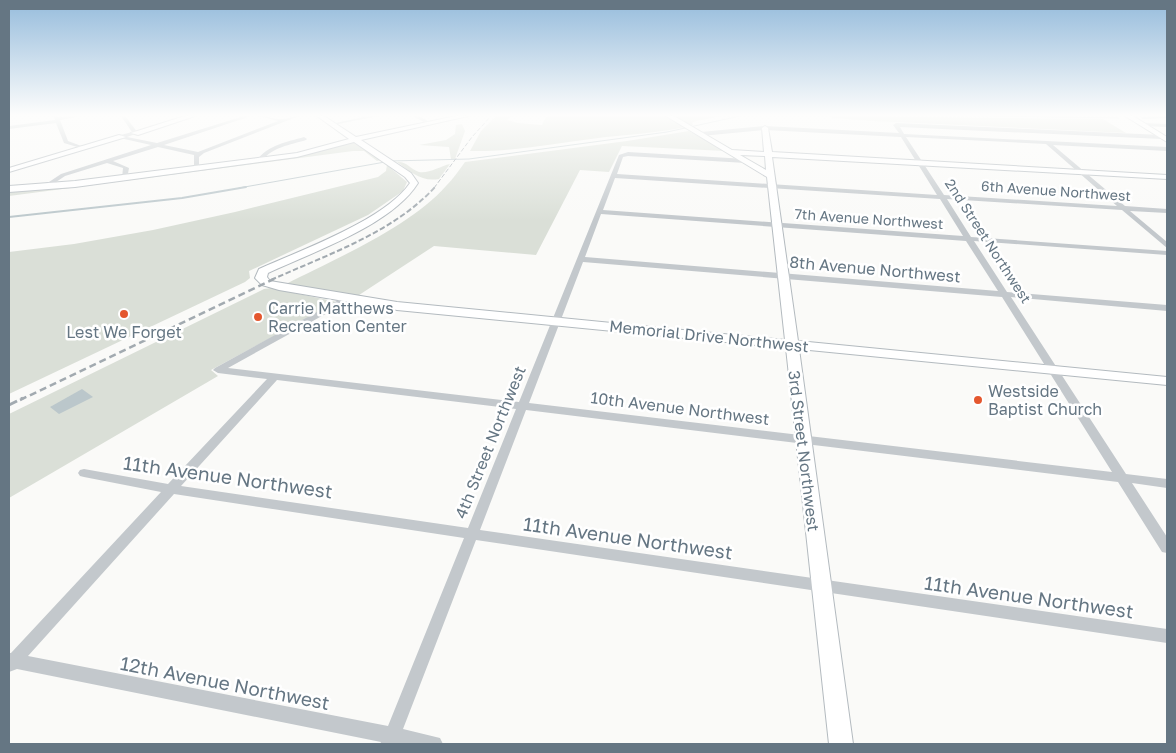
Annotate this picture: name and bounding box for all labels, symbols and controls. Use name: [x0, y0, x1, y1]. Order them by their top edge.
street label: 2nd Street Northwest: [942, 175, 1035, 306]
street label: 6th Avenue Northwest: [980, 177, 1132, 204]
street label: 7th Avenue Northwest: [794, 205, 944, 232]
street label: 8th Avenue Northwest: [789, 252, 961, 286]
place label: Carrie Matthews Recreation Center: [268, 298, 407, 336]
marker: Lest We Forget: [118, 308, 130, 320]
marker: Carrie Matthews Recreation Center: [252, 311, 264, 323]
street label: Memorial Drive Northwest: [608, 316, 810, 356]
place label: Lest We Forget: [66, 322, 182, 342]
street label: 4th Street Northwest: [450, 363, 530, 521]
street label: 3rd Street Northwest: [784, 369, 824, 533]
place label: Westside Baptist Church: [988, 381, 1102, 419]
street label: 10th Avenue Northwest: [590, 387, 770, 429]
marker: Westside Baptist Church: [972, 394, 984, 406]
street label: 11th Avenue Northwest: [122, 450, 334, 503]
street label: 11th Avenue Northwest: [522, 511, 734, 564]
street label: 11th Avenue Northwest: [923, 570, 1135, 623]
street label: 12th Avenue Northwest: [118, 651, 332, 714]

